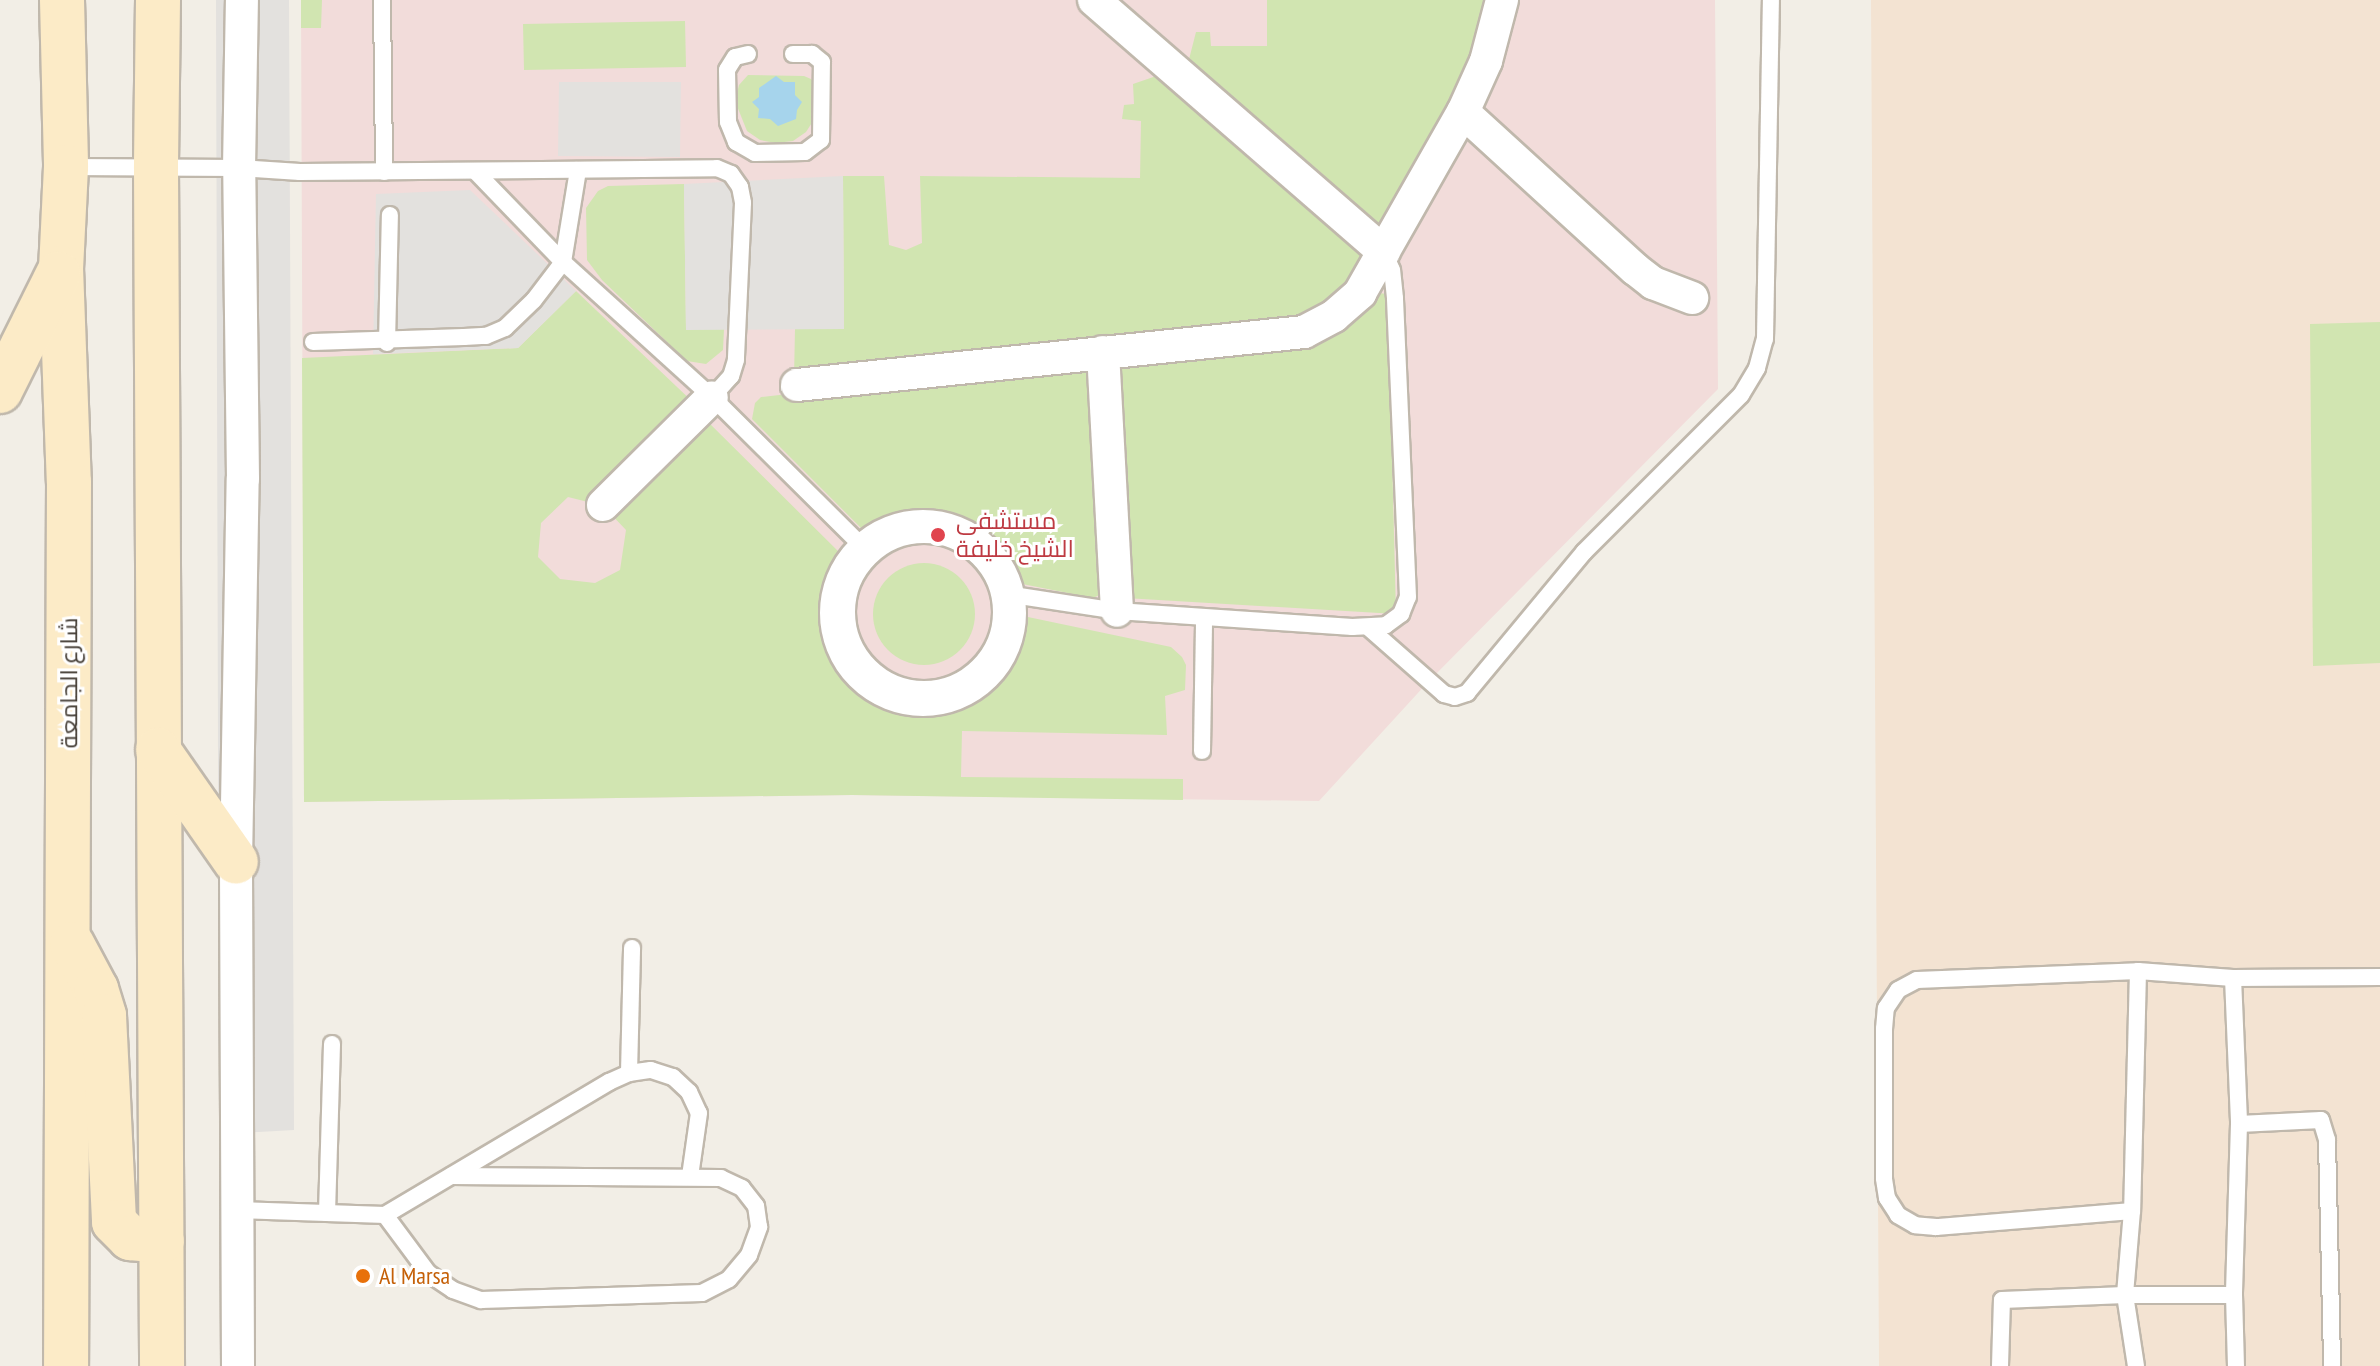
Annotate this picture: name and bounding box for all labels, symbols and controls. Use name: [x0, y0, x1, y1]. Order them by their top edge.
place label: مستشفى الشيخ خليفة: [956, 507, 1074, 563]
marker: مستشفى الشيخ خليفة: [927, 524, 949, 546]
street label: شارع الجامعة: [55, 618, 83, 748]
place label: Al Marsa: [379, 1262, 450, 1290]
marker: Al Marsa: [354, 1267, 372, 1285]

